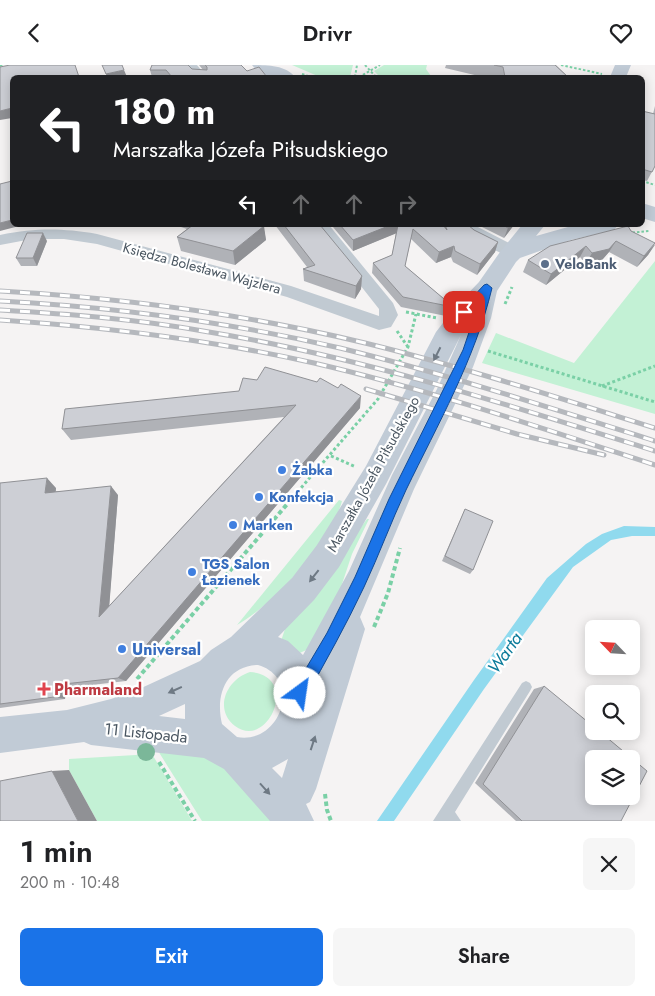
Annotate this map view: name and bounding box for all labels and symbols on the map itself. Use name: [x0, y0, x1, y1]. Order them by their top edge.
street label: Księdza Bolesława Wajzlera: [121, 237, 283, 299]
place label: VeloBank: [554, 254, 617, 274]
marker: VeloBank: [539, 258, 551, 270]
pin: [443, 291, 485, 333]
one-way arrow: [433, 347, 441, 362]
street label: Marszałka Józefa Piłsudskiego: [322, 392, 424, 555]
place label: Żabka: [292, 460, 333, 480]
marker: Żabka: [276, 464, 288, 476]
place label: Konfekcja: [269, 487, 334, 507]
marker: Konfekcja: [253, 491, 265, 503]
place label: Marken: [243, 515, 293, 535]
marker: Marken: [227, 519, 239, 531]
place label: TGS Salon Łazienek: [201, 554, 270, 590]
marker: TGS Salon Łazienek: [186, 566, 198, 578]
one-way arrow: [308, 569, 319, 582]
north arrow: [585, 620, 640, 675]
water label: Warta: [481, 627, 529, 679]
place label: Universal: [132, 638, 201, 661]
marker: Universal: [116, 643, 128, 655]
position arrow: [273, 666, 325, 718]
place label: Pharmaland: [54, 678, 142, 701]
marker: Pharmaland: [38, 683, 50, 695]
one-way arrow: [168, 686, 182, 694]
street label: 11 Listopada: [103, 717, 189, 749]
one-way arrow: [309, 735, 317, 750]
one-way arrow: [259, 783, 271, 795]

